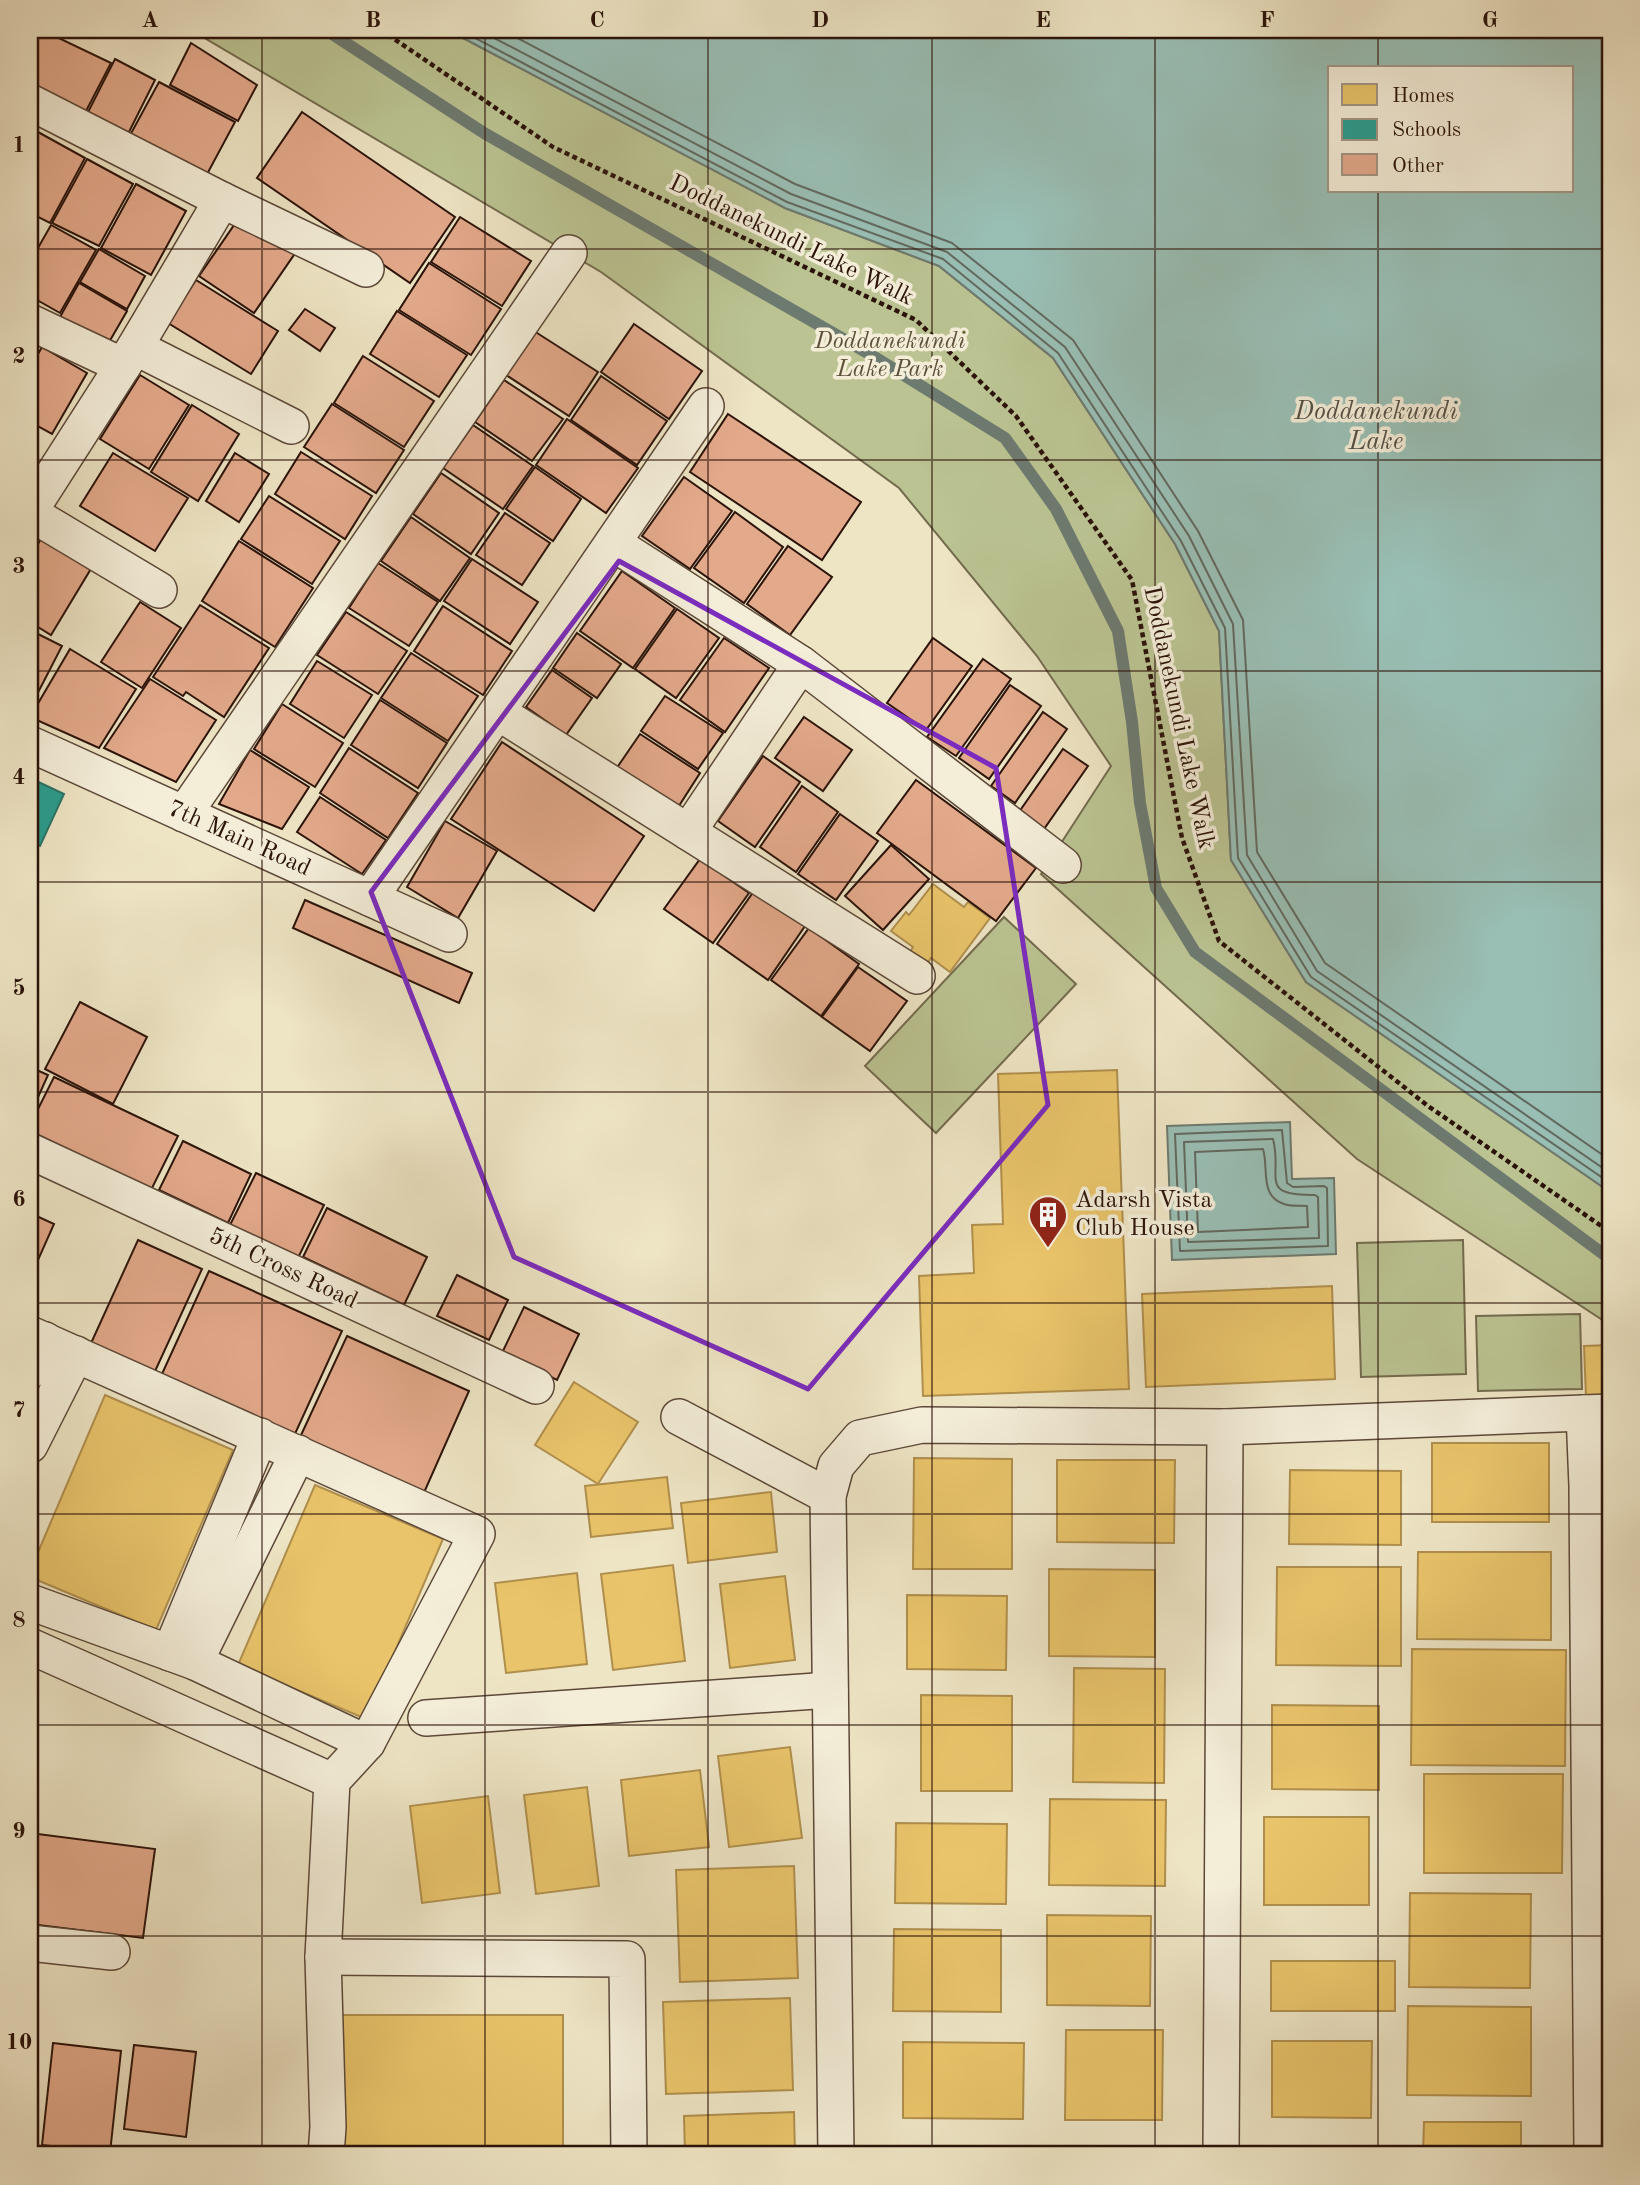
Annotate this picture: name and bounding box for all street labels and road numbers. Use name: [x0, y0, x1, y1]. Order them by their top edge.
street label: Doddanekundi Lake Walk: [665, 171, 917, 311]
street label: Doddanekundi Lake Walk: [1138, 584, 1218, 852]
street label: 7th Main Road: [164, 797, 314, 881]
street label: 5th Cross Road: [205, 1224, 361, 1314]

